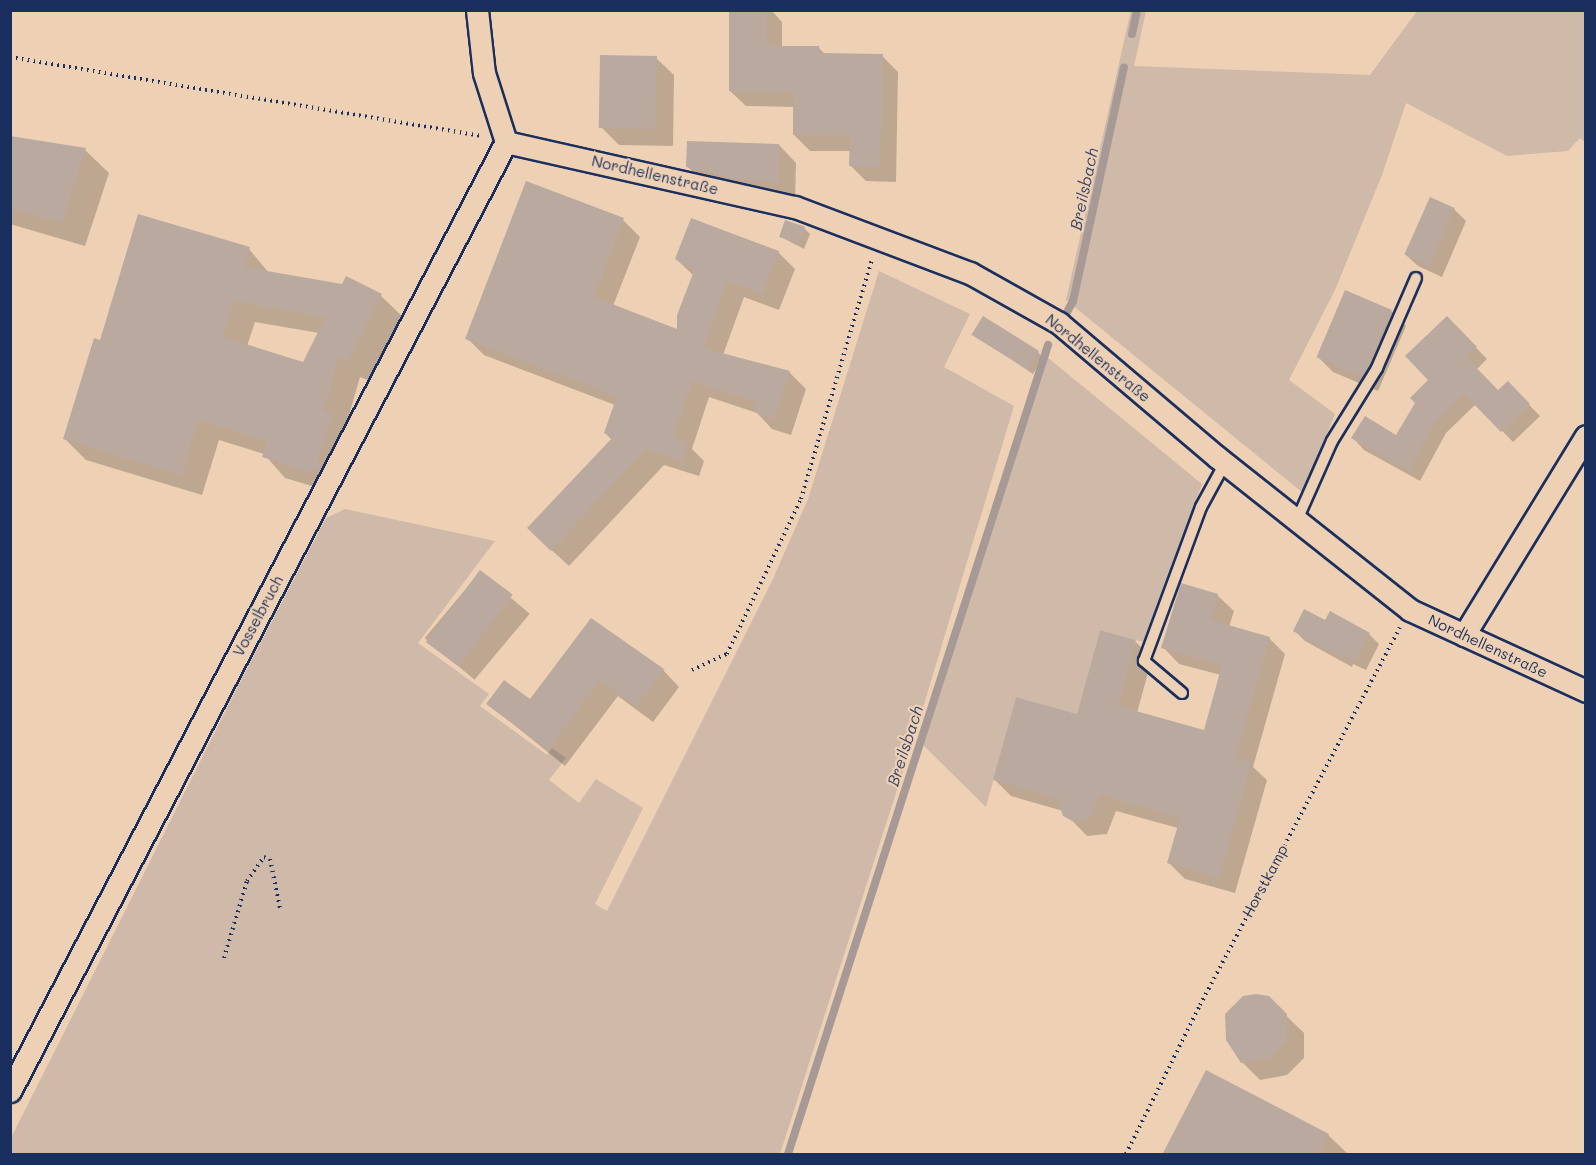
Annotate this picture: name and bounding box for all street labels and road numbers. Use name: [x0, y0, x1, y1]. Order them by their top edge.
street label: Nordhellenstraße: [590, 152, 720, 198]
street label: Nordhellenstraße: [1042, 310, 1154, 406]
street label: Vosselbruch: [229, 573, 287, 659]
street label: Nordhellenstraße: [1426, 610, 1550, 682]
street label: Horstkamp: [1238, 842, 1292, 920]

